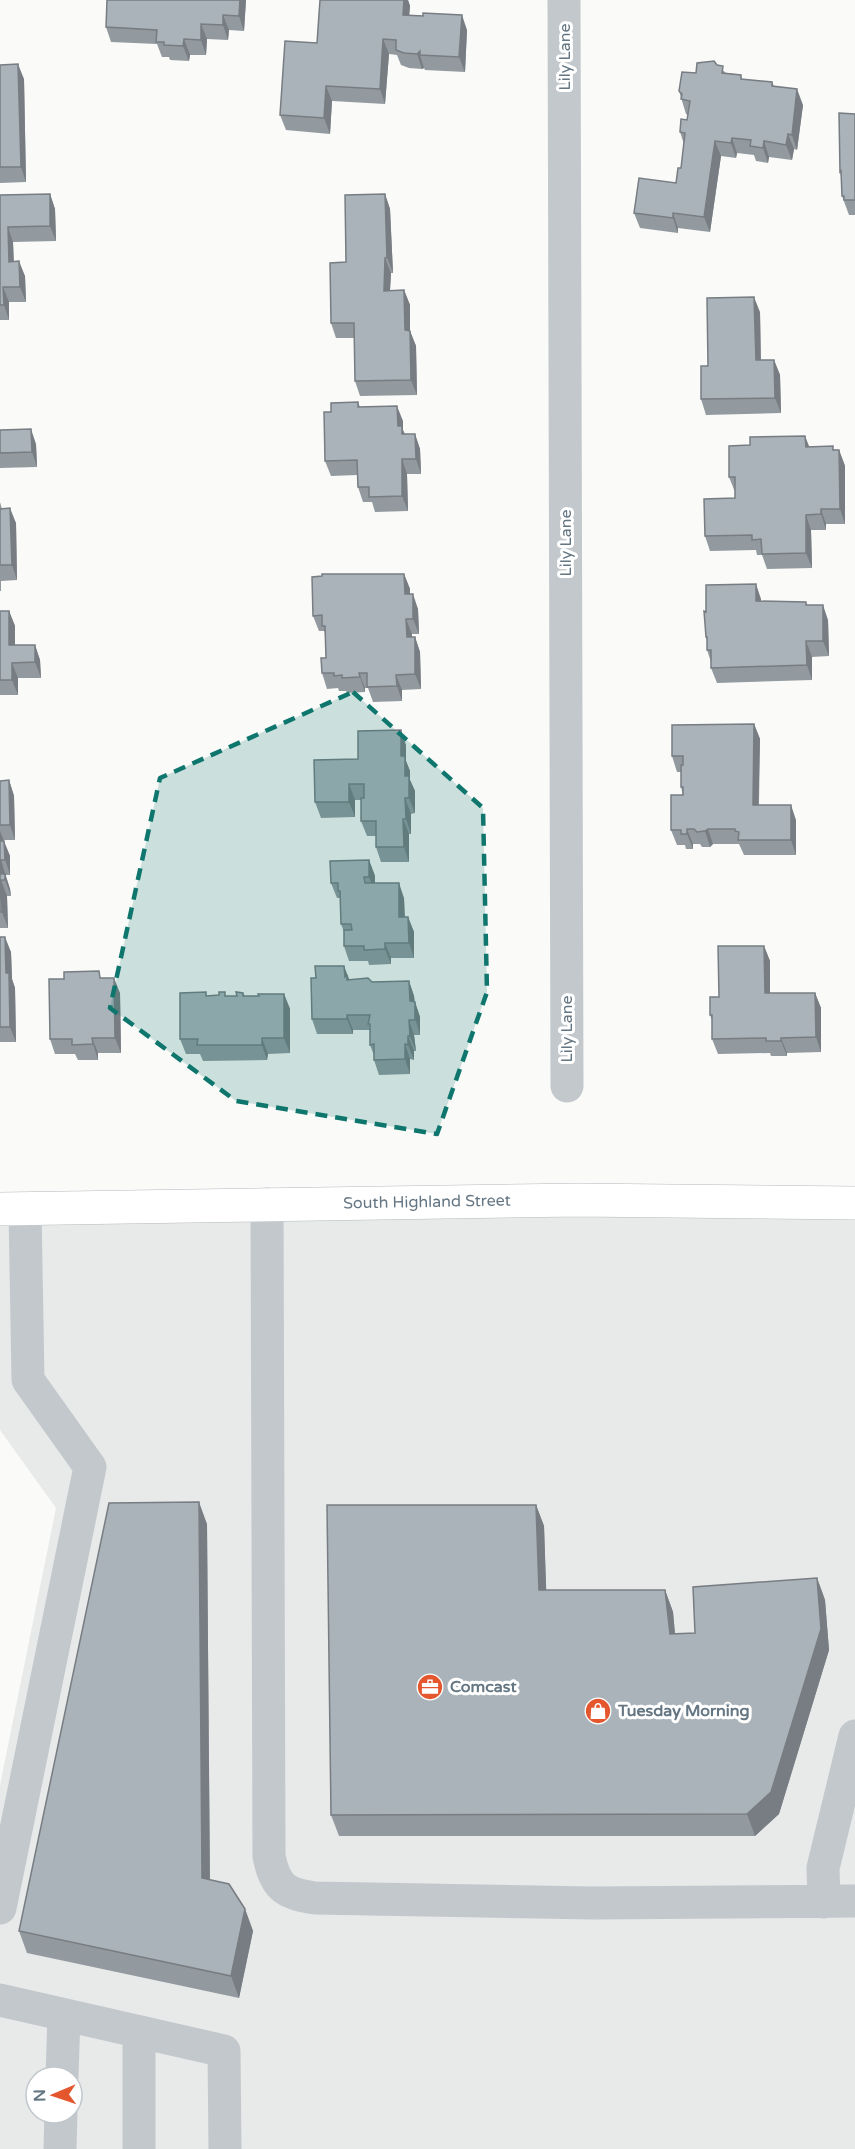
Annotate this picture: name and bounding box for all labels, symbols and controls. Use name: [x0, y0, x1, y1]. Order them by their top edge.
street label: Lily Lane: [555, 24, 575, 90]
street label: Lily Lane: [556, 510, 576, 576]
street label: Lily Lane: [557, 996, 577, 1062]
street label: South Highland Street: [343, 1191, 511, 1213]
office icon: Comcast: [415, 1672, 445, 1702]
place label: Comcast: [450, 1677, 517, 1697]
shop icon: Tuesday Morning: [583, 1696, 613, 1726]
place label: Tuesday Morning: [617, 1701, 750, 1721]
north arrow: [24, 2065, 84, 2125]
text: N: [30, 2089, 50, 2102]

